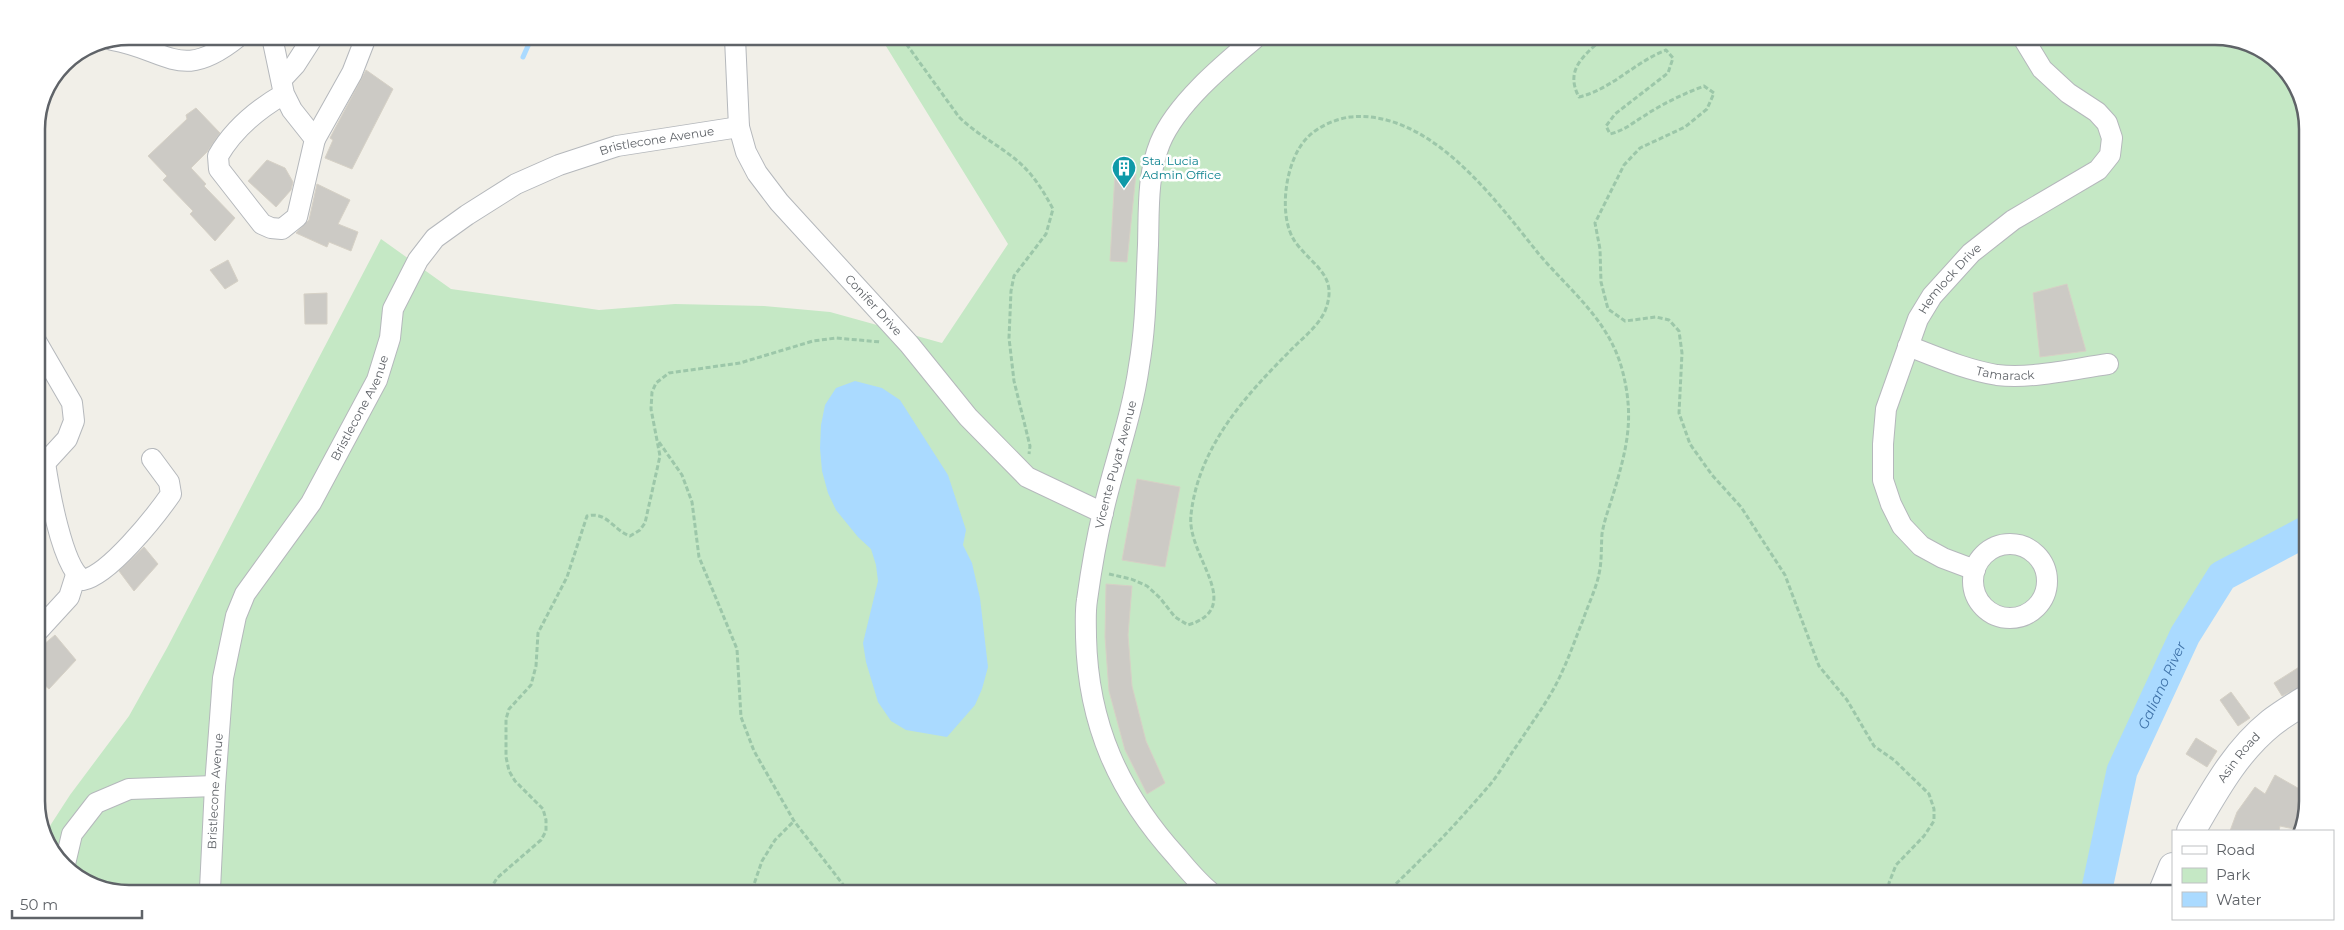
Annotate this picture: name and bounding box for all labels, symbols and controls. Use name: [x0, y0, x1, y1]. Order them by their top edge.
street label: Bristlecone Avenue: [597, 123, 715, 158]
place label: Sta. Lucia Admin Office: [1142, 153, 1221, 182]
building icon: Sta. Lucia Admin Office: [1111, 155, 1137, 189]
street label: Hemlock Drive: [1915, 240, 1984, 317]
street label: Conifer Drive: [842, 271, 906, 339]
street label: Bristlecone Avenue: [327, 353, 391, 463]
street label: Tamarack: [1975, 363, 2036, 383]
street label: Vicente Puyat Avenue: [1091, 399, 1139, 530]
water label: Galiano River: [2134, 638, 2190, 732]
street label: Asin Road: [2214, 729, 2263, 785]
street label: Bristlecone Avenue: [204, 733, 226, 850]
legend: [2172, 830, 2334, 920]
text: Road: [2216, 840, 2255, 859]
text: Park: [2216, 865, 2250, 884]
scale bar: [12, 888, 142, 920]
text: Water: [2216, 890, 2262, 909]
text: 50 m: [20, 895, 58, 914]

